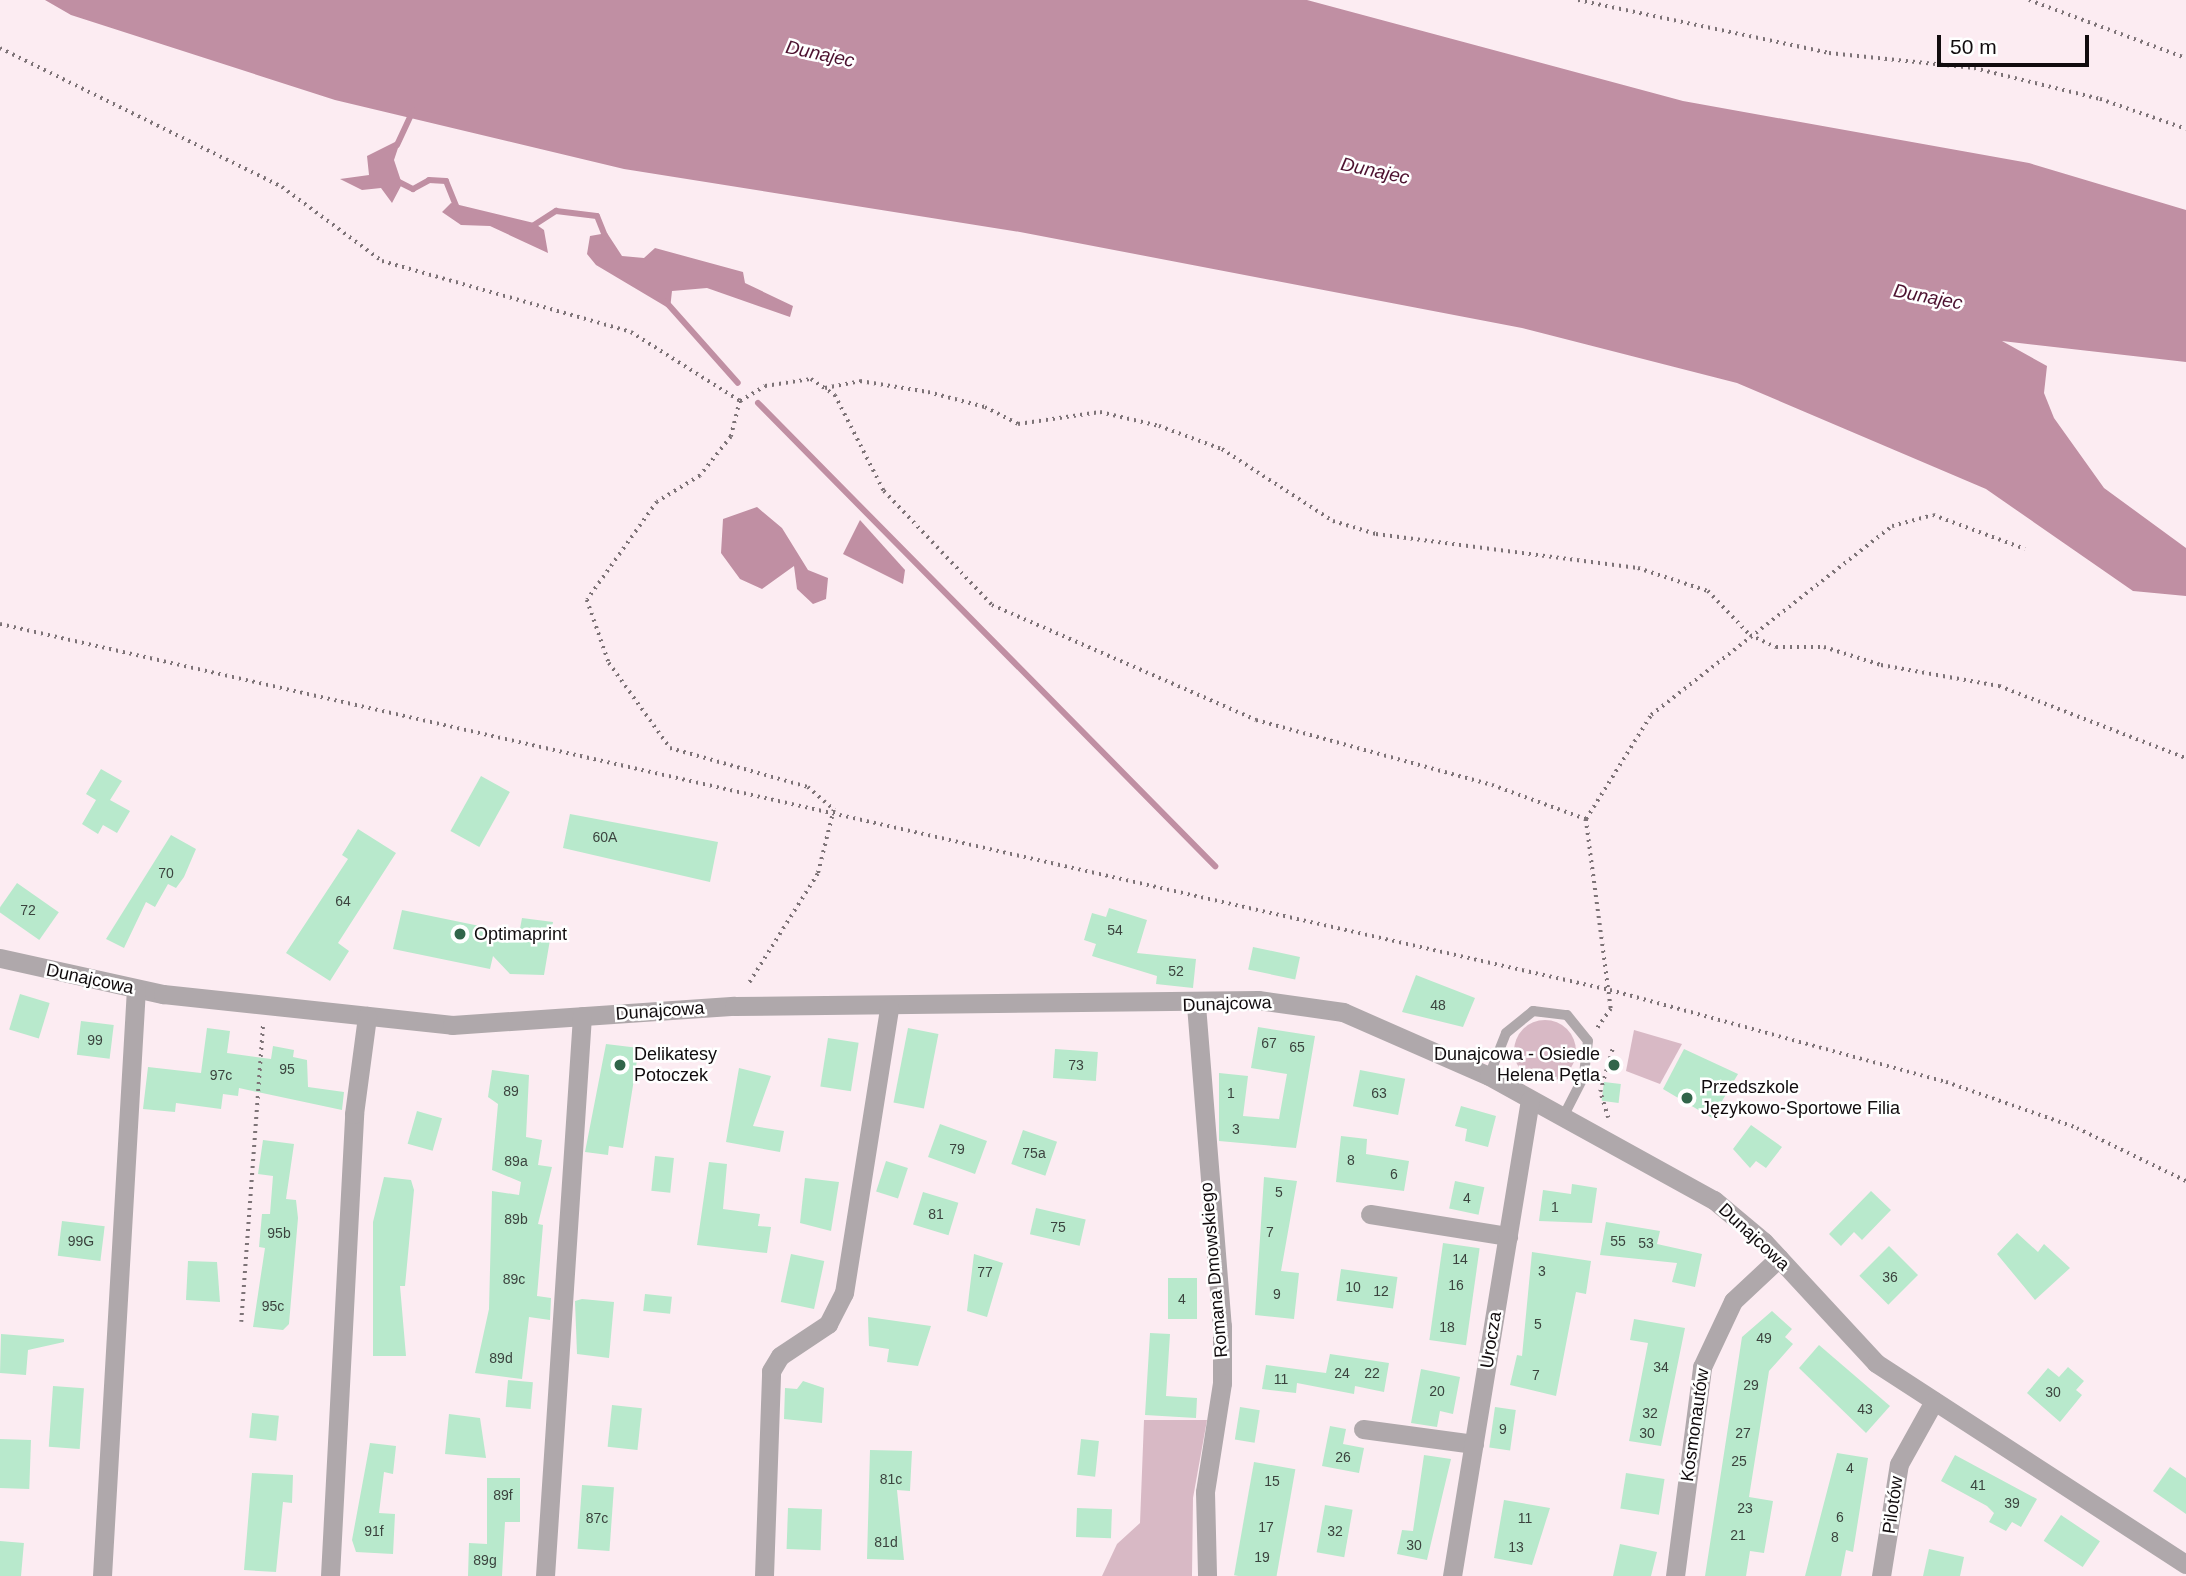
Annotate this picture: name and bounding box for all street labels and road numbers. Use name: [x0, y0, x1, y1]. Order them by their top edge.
street label: Dunajcowa: [44, 959, 136, 999]
street label: Dunajcowa: [1182, 992, 1272, 1016]
street label: Dunajcowa: [615, 997, 705, 1025]
street label: Romana Dmowskiego: [1196, 1181, 1232, 1359]
street label: Dunajcowa: [1714, 1199, 1794, 1275]
street label: Urocza: [1476, 1310, 1506, 1370]
street label: Kosmonautów: [1676, 1367, 1714, 1483]
street label: Pilotów: [1878, 1475, 1908, 1535]

